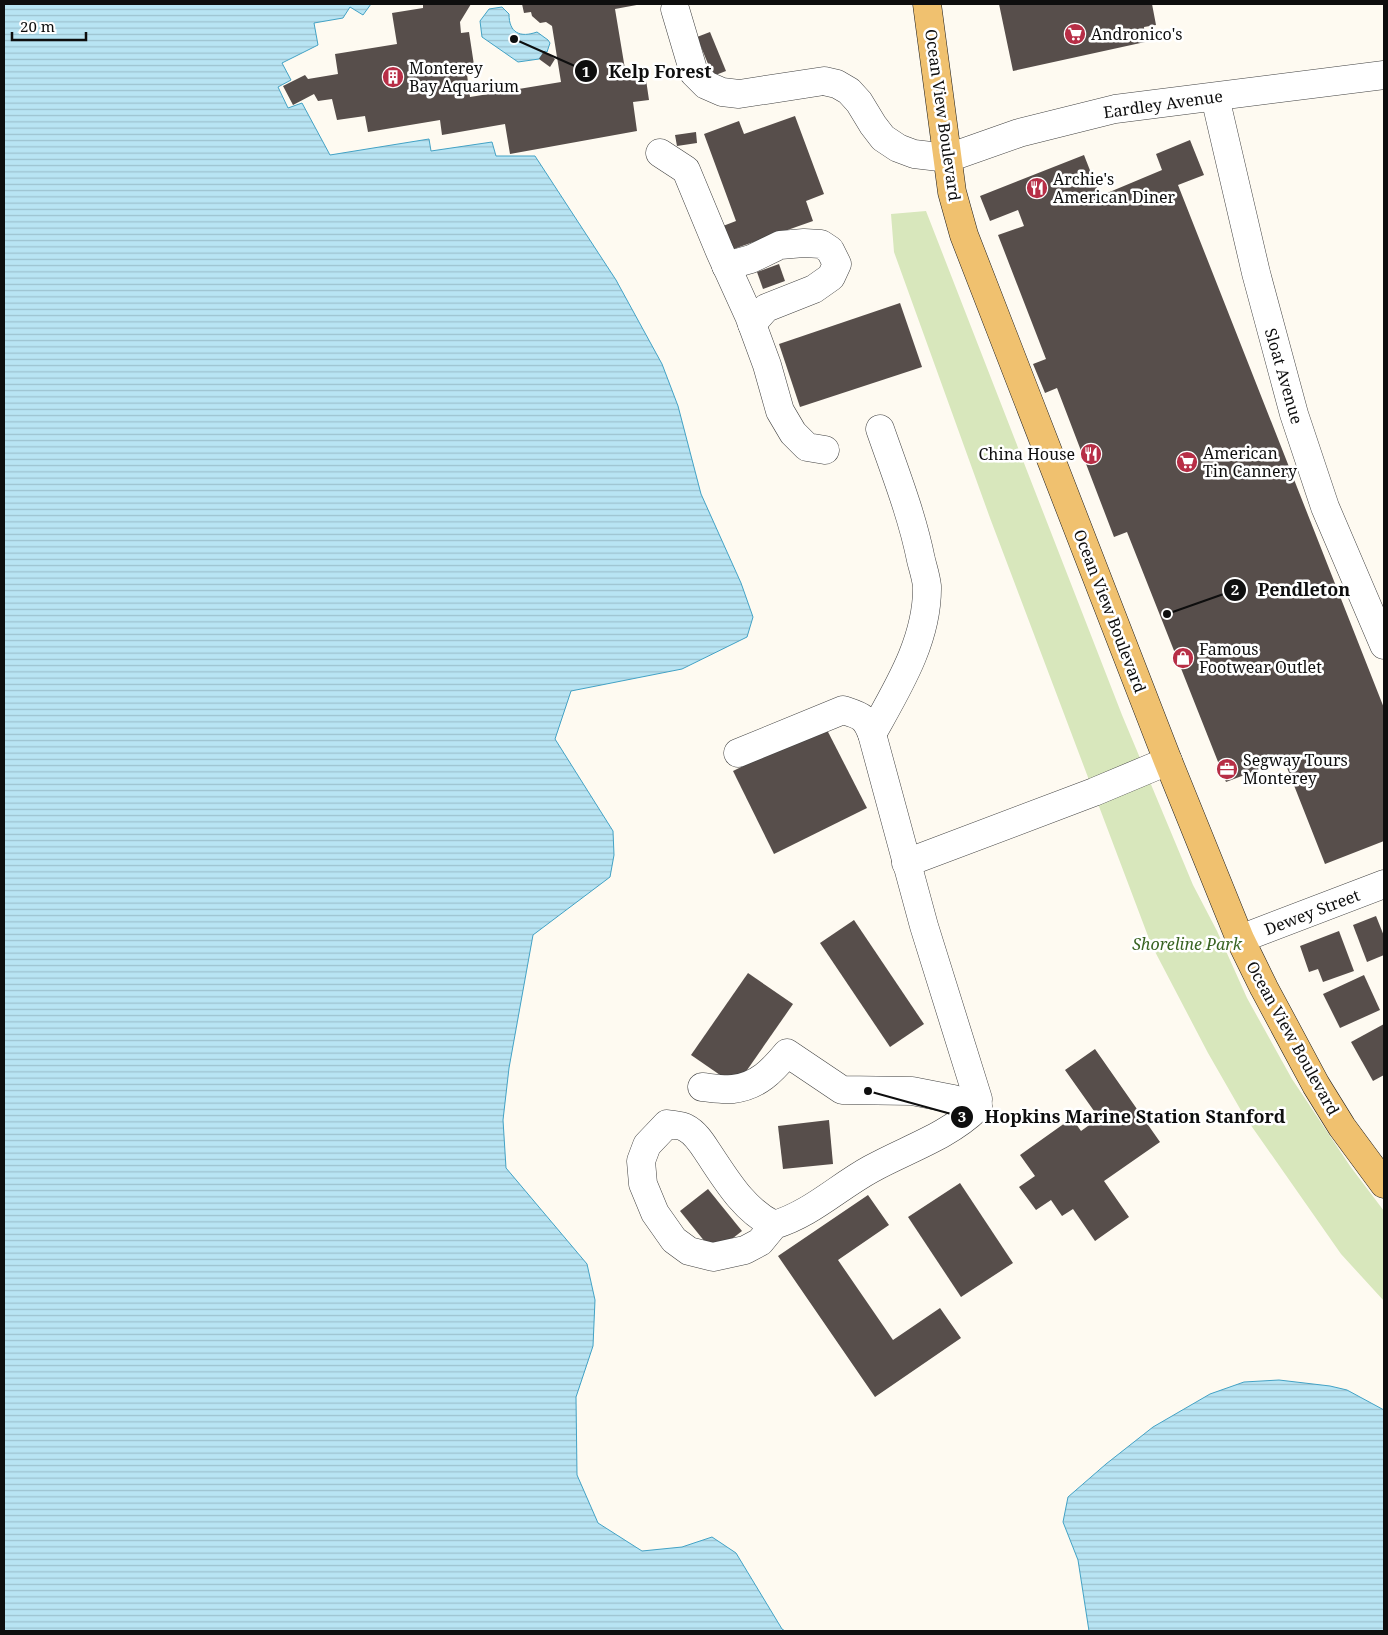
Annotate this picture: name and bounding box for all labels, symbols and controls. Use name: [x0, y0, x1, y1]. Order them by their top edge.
scale bar: [12, 10, 86, 42]
text: 20 m: [20, 16, 55, 36]
supermarket icon: Andronico's: [1063, 22, 1087, 46]
place label: Andronico's: [1091, 23, 1182, 45]
street label: Ocean View Boulevard: [920, 28, 966, 202]
callout: Kelp Forest: [573, 55, 721, 88]
place label: Monterey Bay Aquarium: [409, 57, 519, 97]
text: Kelp Forest: [609, 59, 711, 83]
text: 1: [582, 61, 590, 81]
building icon: Monterey Bay Aquarium: [381, 65, 405, 89]
street label: Eardley Avenue: [1102, 85, 1224, 123]
place label: Archie's American Diner: [1053, 168, 1176, 208]
restaurant icon: Archie's American Diner: [1025, 176, 1049, 200]
street label: Sloat Avenue: [1260, 325, 1308, 427]
restaurant icon: China House: [1079, 442, 1103, 466]
place label: American Tin Cannery: [1203, 442, 1298, 482]
place label: China House: [979, 443, 1075, 465]
supermarket icon: American Tin Cannery: [1175, 450, 1199, 474]
street label: Ocean View Boulevard: [1069, 526, 1151, 696]
callout: Pendleton: [1223, 573, 1360, 606]
text: Pendleton: [1258, 577, 1350, 601]
text: 2: [1231, 579, 1239, 599]
place label: Famous Footwear Outlet: [1199, 638, 1322, 678]
shop icon: Famous Footwear Outlet: [1171, 646, 1195, 670]
place label: Segway Tours Monterey: [1243, 749, 1348, 789]
office icon: Segway Tours Monterey: [1215, 757, 1239, 781]
street label: Dewey Street: [1261, 884, 1363, 940]
park label: Shoreline Park: [1132, 933, 1243, 955]
street label: Ocean View Boulevard: [1241, 957, 1345, 1119]
callout: Hopkins Marine Station Stanford: [950, 1100, 1296, 1133]
text: Hopkins Marine Station Stanford: [984, 1104, 1286, 1128]
text: 3: [958, 1106, 966, 1126]

